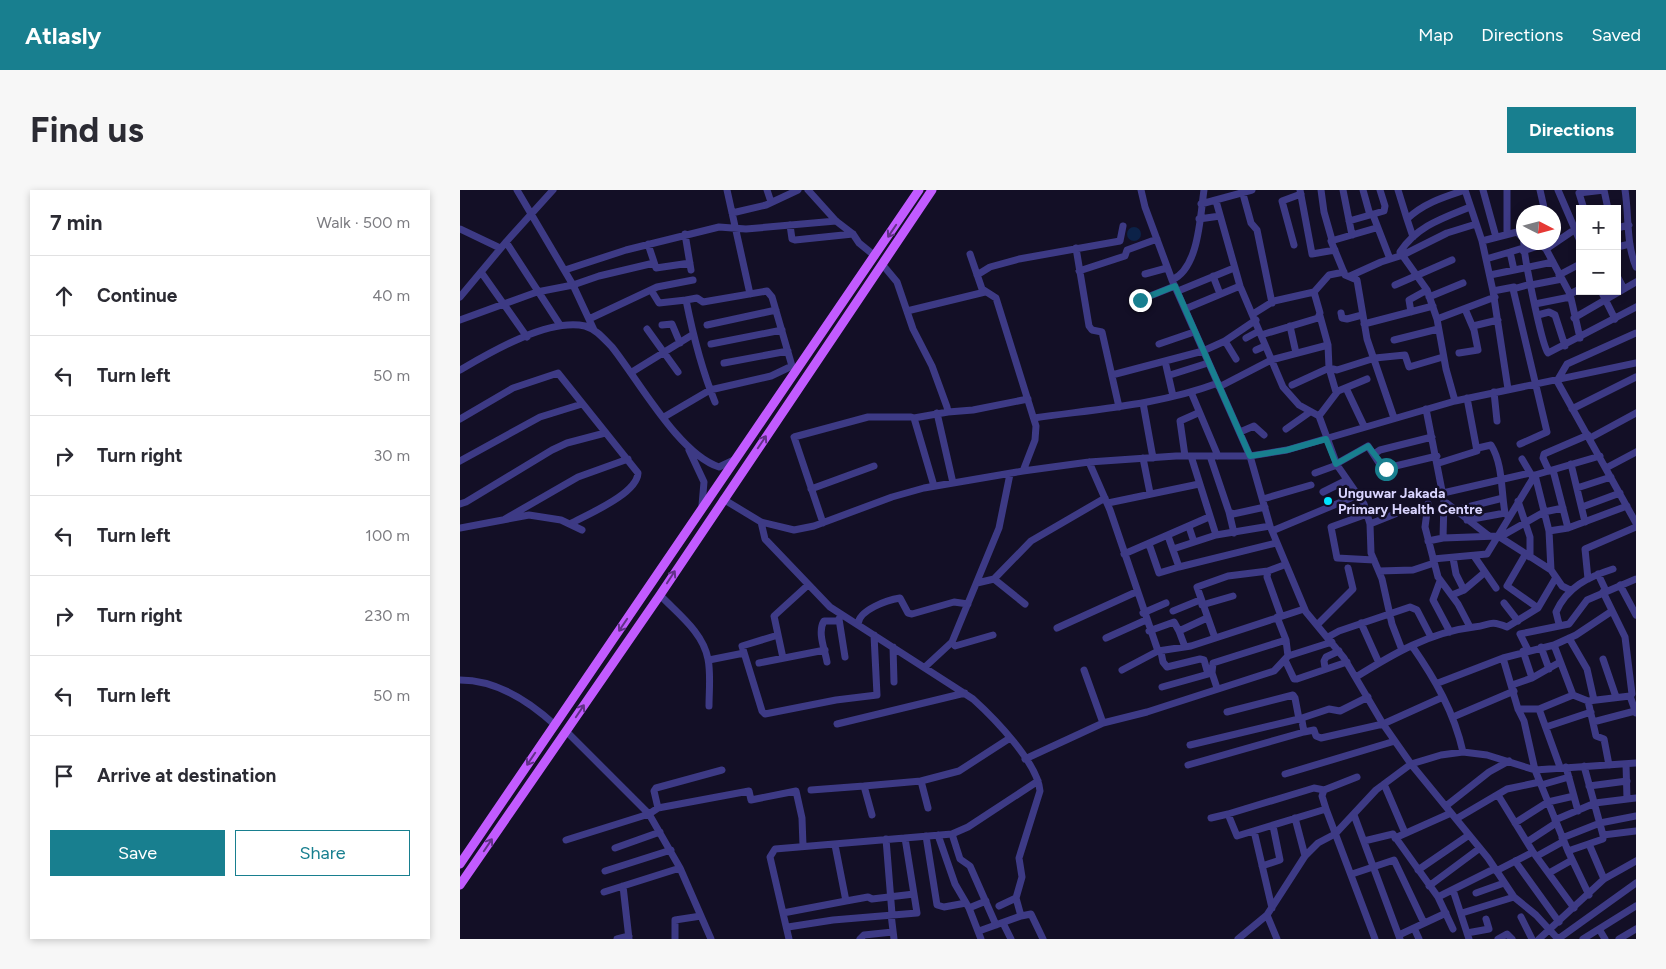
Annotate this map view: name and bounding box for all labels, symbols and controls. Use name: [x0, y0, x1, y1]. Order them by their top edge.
text: Atlasly: [25, 21, 101, 50]
text: Map: [1418, 24, 1453, 46]
text: Directions: [1481, 24, 1563, 46]
text: Saved: [1591, 24, 1641, 46]
button: Directions: [1507, 107, 1636, 153]
text: Find us: [30, 109, 144, 151]
north arrow: [1516, 205, 1561, 250]
map controls: [1576, 205, 1621, 295]
button: +: [1576, 205, 1621, 250]
text: 7 min: [50, 210, 102, 235]
text: Walk · 500 m: [317, 213, 410, 232]
one-way arrow: [887, 223, 897, 237]
button: −: [1576, 250, 1621, 295]
icon: ahead: [50, 282, 78, 310]
text: Continue: [97, 284, 177, 307]
text: 40 m: [372, 286, 410, 305]
route end: [1129, 289, 1152, 312]
icon: left: [50, 362, 78, 390]
text: Turn left: [97, 364, 171, 387]
text: 50 m: [373, 366, 410, 385]
one-way arrow: [757, 435, 767, 449]
icon: right: [50, 442, 78, 470]
text: Turn right: [97, 444, 183, 467]
text: 30 m: [373, 446, 410, 465]
route start: [1375, 458, 1398, 481]
place label: Unguwar Jakada Primary Health Centre: [1338, 485, 1483, 518]
marker: Unguwar Jakada Primary Health Centre: [1322, 495, 1334, 507]
icon: left: [50, 522, 78, 550]
text: Turn left: [97, 524, 171, 547]
text: 100 m: [365, 526, 410, 545]
one-way arrow: [666, 570, 677, 584]
icon: right: [50, 602, 78, 630]
text: Turn right: [97, 604, 183, 627]
text: 230 m: [365, 606, 410, 625]
one-way arrow: [618, 618, 628, 632]
icon: left: [50, 682, 78, 710]
text: Turn left: [97, 684, 171, 707]
text: 50 m: [373, 686, 410, 705]
one-way arrow: [575, 705, 585, 719]
one-way arrow: [526, 752, 536, 766]
icon: arrive: [50, 762, 78, 790]
text: Arrive at destination: [97, 764, 276, 787]
button: Save: [50, 830, 225, 876]
button: Share: [235, 830, 410, 876]
one-way arrow: [483, 838, 493, 852]

